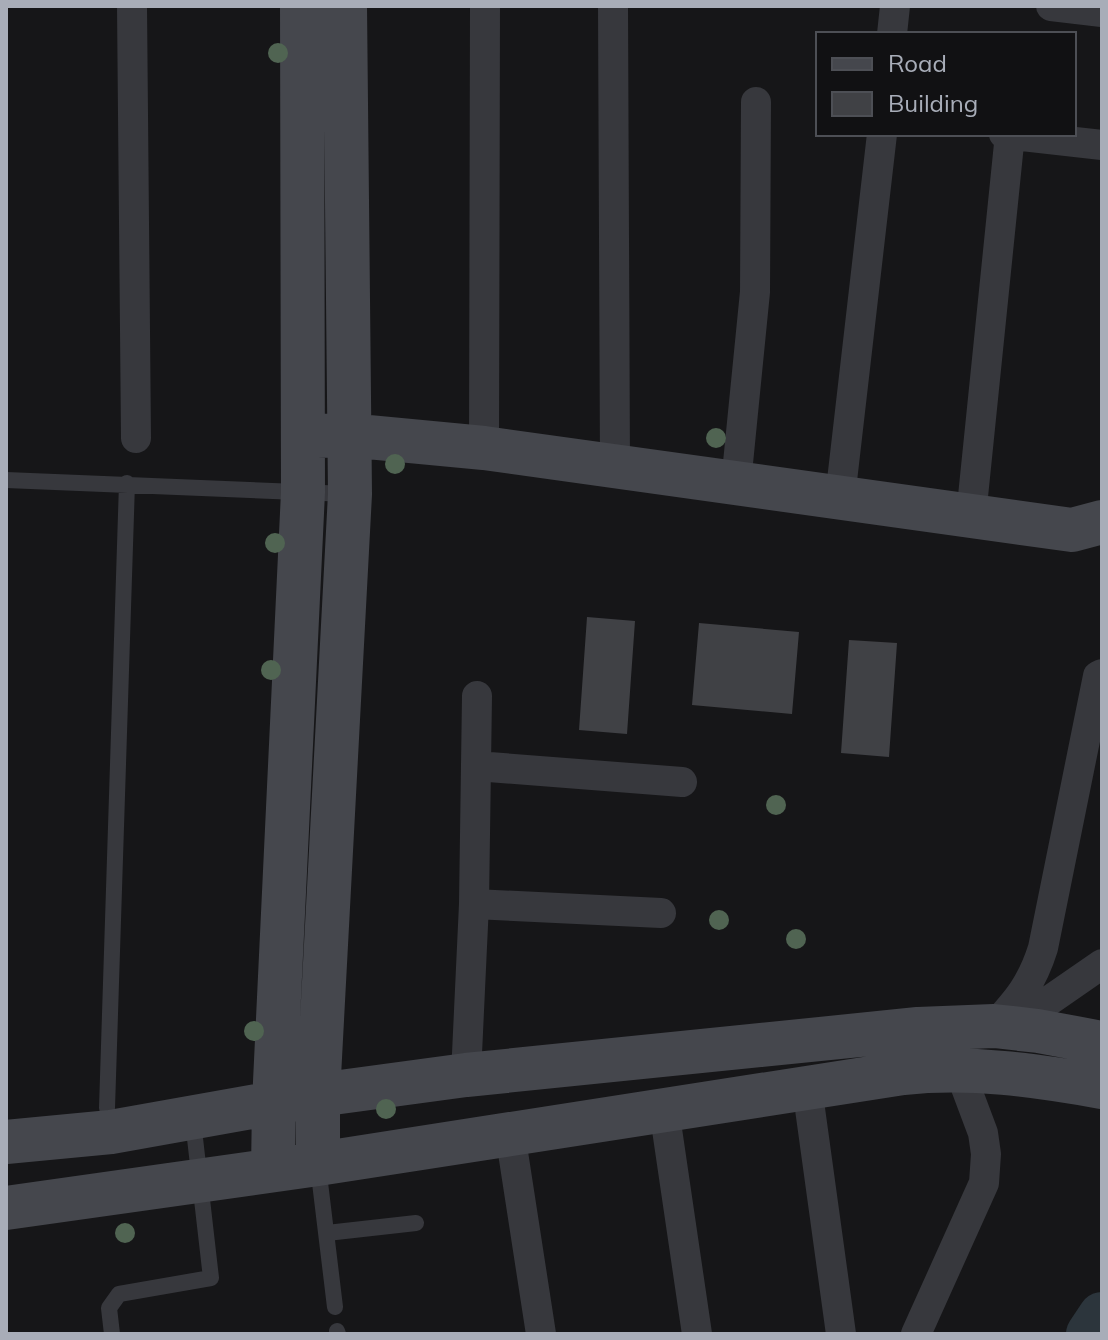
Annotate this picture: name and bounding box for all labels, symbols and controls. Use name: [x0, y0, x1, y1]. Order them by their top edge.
legend: [816, 32, 1076, 136]
text: Road: [888, 48, 947, 78]
text: Building: [888, 88, 978, 118]

